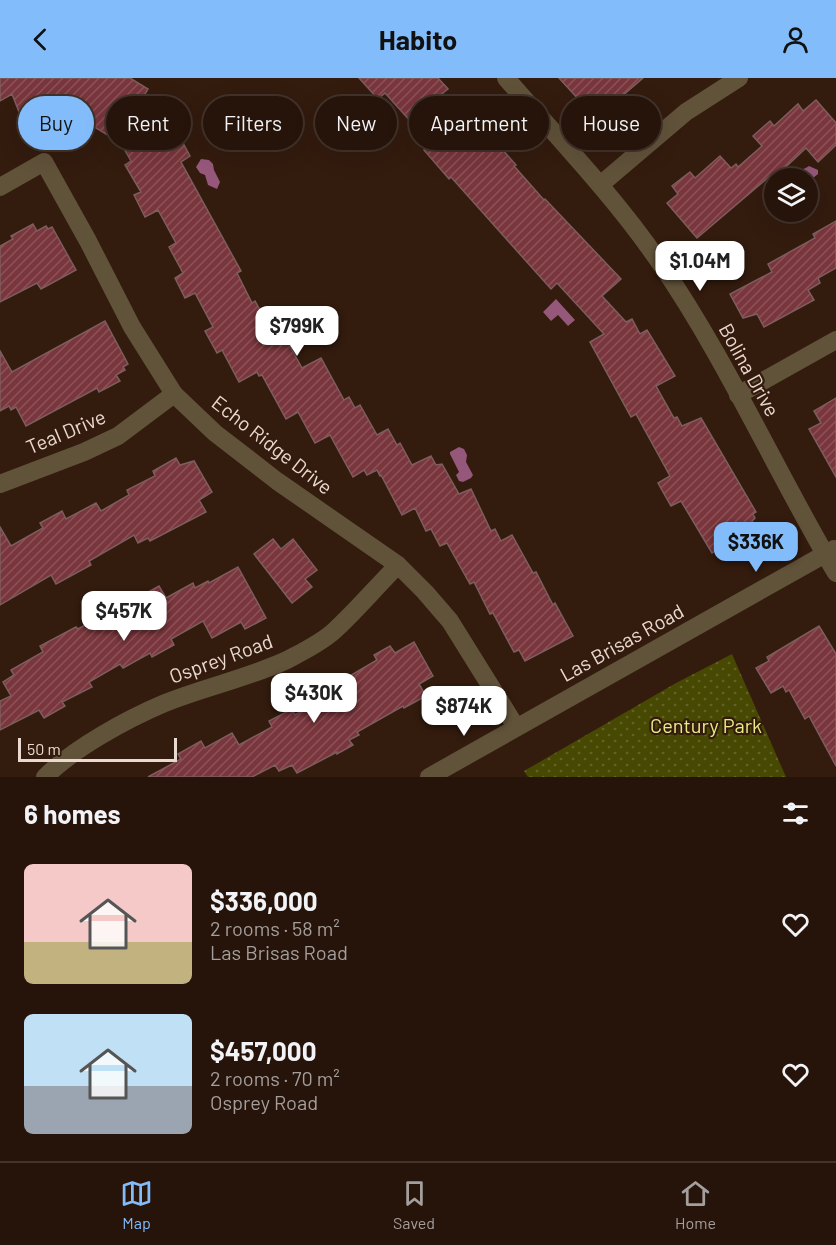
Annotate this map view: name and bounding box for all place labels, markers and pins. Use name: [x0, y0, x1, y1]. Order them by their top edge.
pin: $1.04M: [651, 241, 749, 292]
pin: $799K: [255, 306, 339, 357]
pin: $336K: [714, 522, 798, 573]
pin: $457K: [82, 591, 166, 642]
pin: $430K: [272, 673, 356, 724]
pin: $874K: [422, 686, 506, 737]

